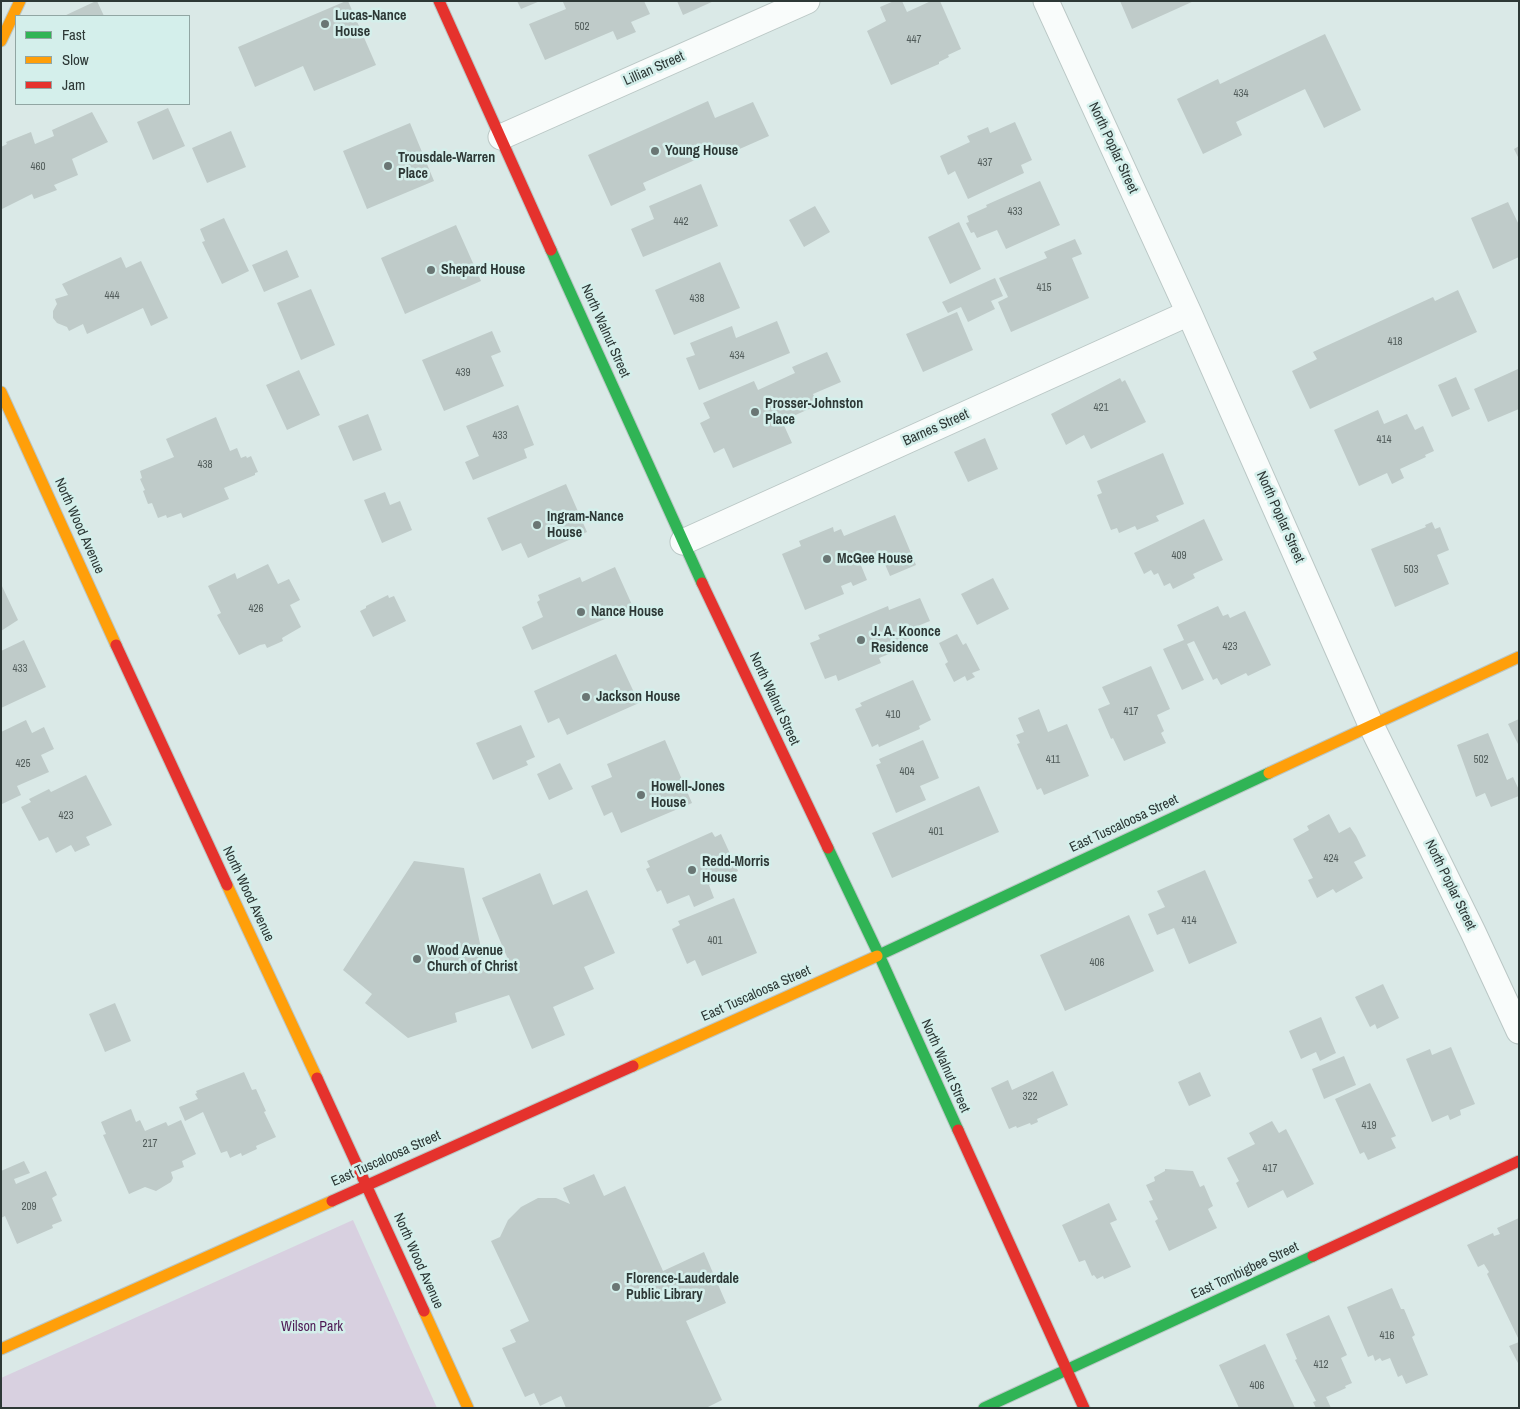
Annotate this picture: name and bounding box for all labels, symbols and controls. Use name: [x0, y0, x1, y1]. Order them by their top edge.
place label: Lucas-Nance House: [335, 8, 406, 40]
legend: [15, 15, 190, 105]
marker: Lucas-Nance House: [319, 18, 331, 30]
house number: 502: [574, 20, 590, 34]
text: Fast: [62, 24, 85, 45]
house number: 447: [906, 33, 922, 47]
street label: Lillian Street: [621, 48, 687, 90]
text: Slow: [62, 49, 89, 70]
text: Jam: [62, 74, 85, 95]
house number: 434: [1233, 87, 1249, 101]
street label: North Poplar Street: [1085, 100, 1141, 196]
place label: Young House: [665, 143, 738, 159]
marker: Young House: [649, 145, 661, 157]
place label: Trousdale-Warren Place: [398, 150, 495, 182]
house number: 437: [977, 156, 993, 170]
house number: 460: [30, 160, 46, 174]
marker: Trousdale-Warren Place: [382, 160, 394, 172]
house number: 433: [1007, 205, 1023, 219]
house number: 442: [673, 215, 689, 229]
place label: Shepard House: [441, 262, 525, 278]
marker: Shepard House: [425, 264, 437, 276]
house number: 415: [1036, 281, 1052, 295]
street label: North Walnut Street: [577, 282, 633, 380]
house number: 444: [104, 289, 120, 303]
house number: 438: [689, 292, 705, 306]
house number: 418: [1387, 335, 1403, 349]
house number: 434: [729, 349, 745, 363]
house number: 439: [455, 366, 471, 380]
place label: Prosser-Johnston Place: [765, 396, 863, 428]
house number: 421: [1093, 401, 1109, 415]
marker: Prosser-Johnston Place: [749, 406, 761, 418]
street label: Barnes Street: [901, 406, 971, 450]
house number: 433: [492, 429, 508, 443]
house number: 414: [1376, 433, 1392, 447]
house number: 438: [197, 458, 213, 472]
street label: North Poplar Street: [1252, 469, 1308, 565]
street label: North Wood Avenue: [50, 476, 108, 576]
place label: Ingram-Nance House: [547, 509, 624, 542]
marker: Ingram-Nance House: [531, 519, 543, 531]
house number: 409: [1171, 549, 1187, 563]
place label: McGee House: [837, 551, 913, 567]
marker: McGee House: [821, 553, 833, 565]
house number: 503: [1403, 563, 1419, 577]
house number: 426: [248, 602, 264, 616]
place label: Nance House: [591, 604, 664, 620]
marker: Nance House: [575, 606, 587, 618]
place label: J. A. Koonce Residence: [871, 624, 941, 656]
marker: J. A. Koonce Residence: [855, 634, 867, 646]
house number: 423: [1222, 640, 1238, 654]
street label: North Walnut Street: [745, 650, 803, 748]
house number: 433: [12, 662, 28, 676]
place label: Jackson House: [596, 689, 680, 705]
marker: Jackson House: [580, 691, 592, 703]
house number: 417: [1123, 705, 1139, 719]
house number: 410: [885, 708, 901, 722]
house number: 411: [1046, 753, 1060, 767]
house number: 502: [1473, 753, 1489, 767]
house number: 425: [15, 757, 31, 771]
house number: 404: [899, 765, 915, 779]
place label: Howell-Jones House: [651, 779, 725, 812]
marker: Howell-Jones House: [635, 789, 647, 801]
street label: East Tuscaloosa Street: [1067, 792, 1181, 856]
house number: 423: [58, 809, 74, 823]
house number: 401: [928, 825, 944, 839]
street label: North Poplar Street: [1421, 837, 1479, 933]
street label: North Wood Avenue: [219, 844, 277, 944]
house number: 424: [1323, 852, 1339, 866]
place label: Redd-Morris House: [702, 854, 770, 886]
marker: Redd-Morris House: [686, 864, 698, 876]
house number: 414: [1181, 914, 1197, 928]
house number: 401: [707, 934, 723, 948]
place label: Wood Avenue Church of Christ: [427, 943, 518, 976]
marker: Wood Avenue Church of Christ: [411, 953, 423, 965]
house number: 406: [1089, 956, 1105, 970]
street label: East Tuscaloosa Street: [699, 962, 813, 1026]
street label: North Walnut Street: [917, 1017, 973, 1115]
house number: 322: [1022, 1090, 1038, 1104]
house number: 419: [1361, 1119, 1377, 1133]
street label: East Tuscaloosa Street: [329, 1127, 443, 1191]
house number: 217: [142, 1137, 158, 1151]
house number: 417: [1262, 1162, 1278, 1176]
house number: 209: [21, 1200, 37, 1214]
street label: North Wood Avenue: [389, 1211, 447, 1311]
street label: East Tombigbee Street: [1189, 1239, 1301, 1303]
place label: Florence-Lauderdale Public Library: [626, 1271, 739, 1304]
marker: Florence-Lauderdale Public Library: [610, 1281, 622, 1293]
park label: Wilson Park: [281, 1319, 343, 1335]
house number: 416: [1379, 1329, 1395, 1343]
house number: 412: [1313, 1358, 1329, 1372]
house number: 406: [1249, 1379, 1265, 1393]

